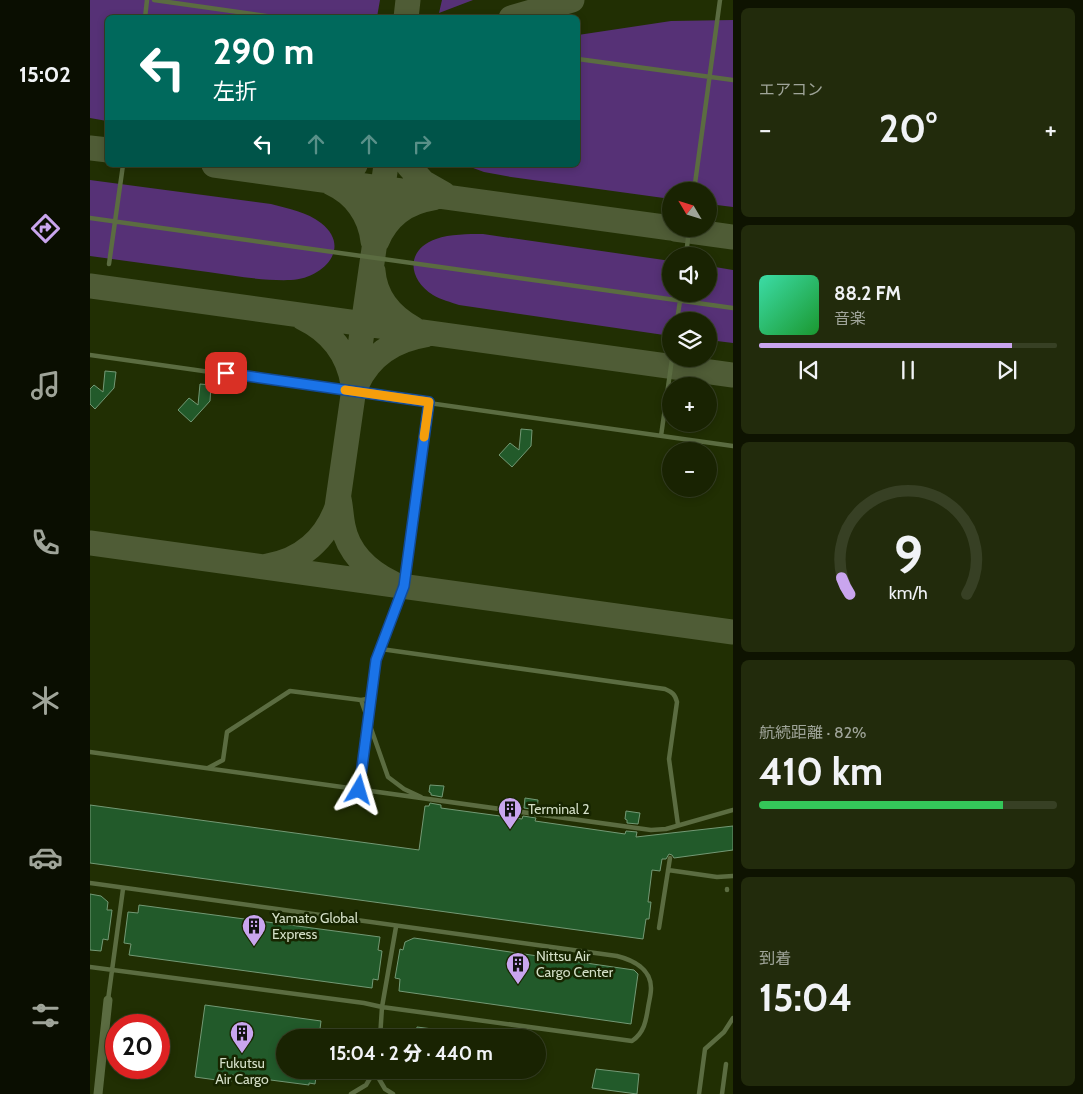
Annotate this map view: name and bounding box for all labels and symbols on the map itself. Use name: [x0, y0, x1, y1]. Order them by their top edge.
north arrow: [662, 182, 718, 238]
pin: [205, 352, 247, 394]
position arrow: [332, 763, 384, 815]
building icon: Terminal 2: [497, 796, 523, 830]
place label: Terminal 2: [528, 800, 590, 818]
place label: Yamato Global Express: [271, 909, 359, 943]
building icon: Yamato Global Express: [241, 913, 267, 947]
place label: Nittsu Air Cargo Center: [536, 947, 614, 981]
building icon: Nittsu Air Cargo Center: [505, 951, 531, 985]
speed limit sign: 20: [105, 1014, 170, 1079]
building icon: Fukutsu Air Cargo: [229, 1020, 255, 1054]
place label: Fukutsu Air Cargo: [215, 1054, 269, 1088]

